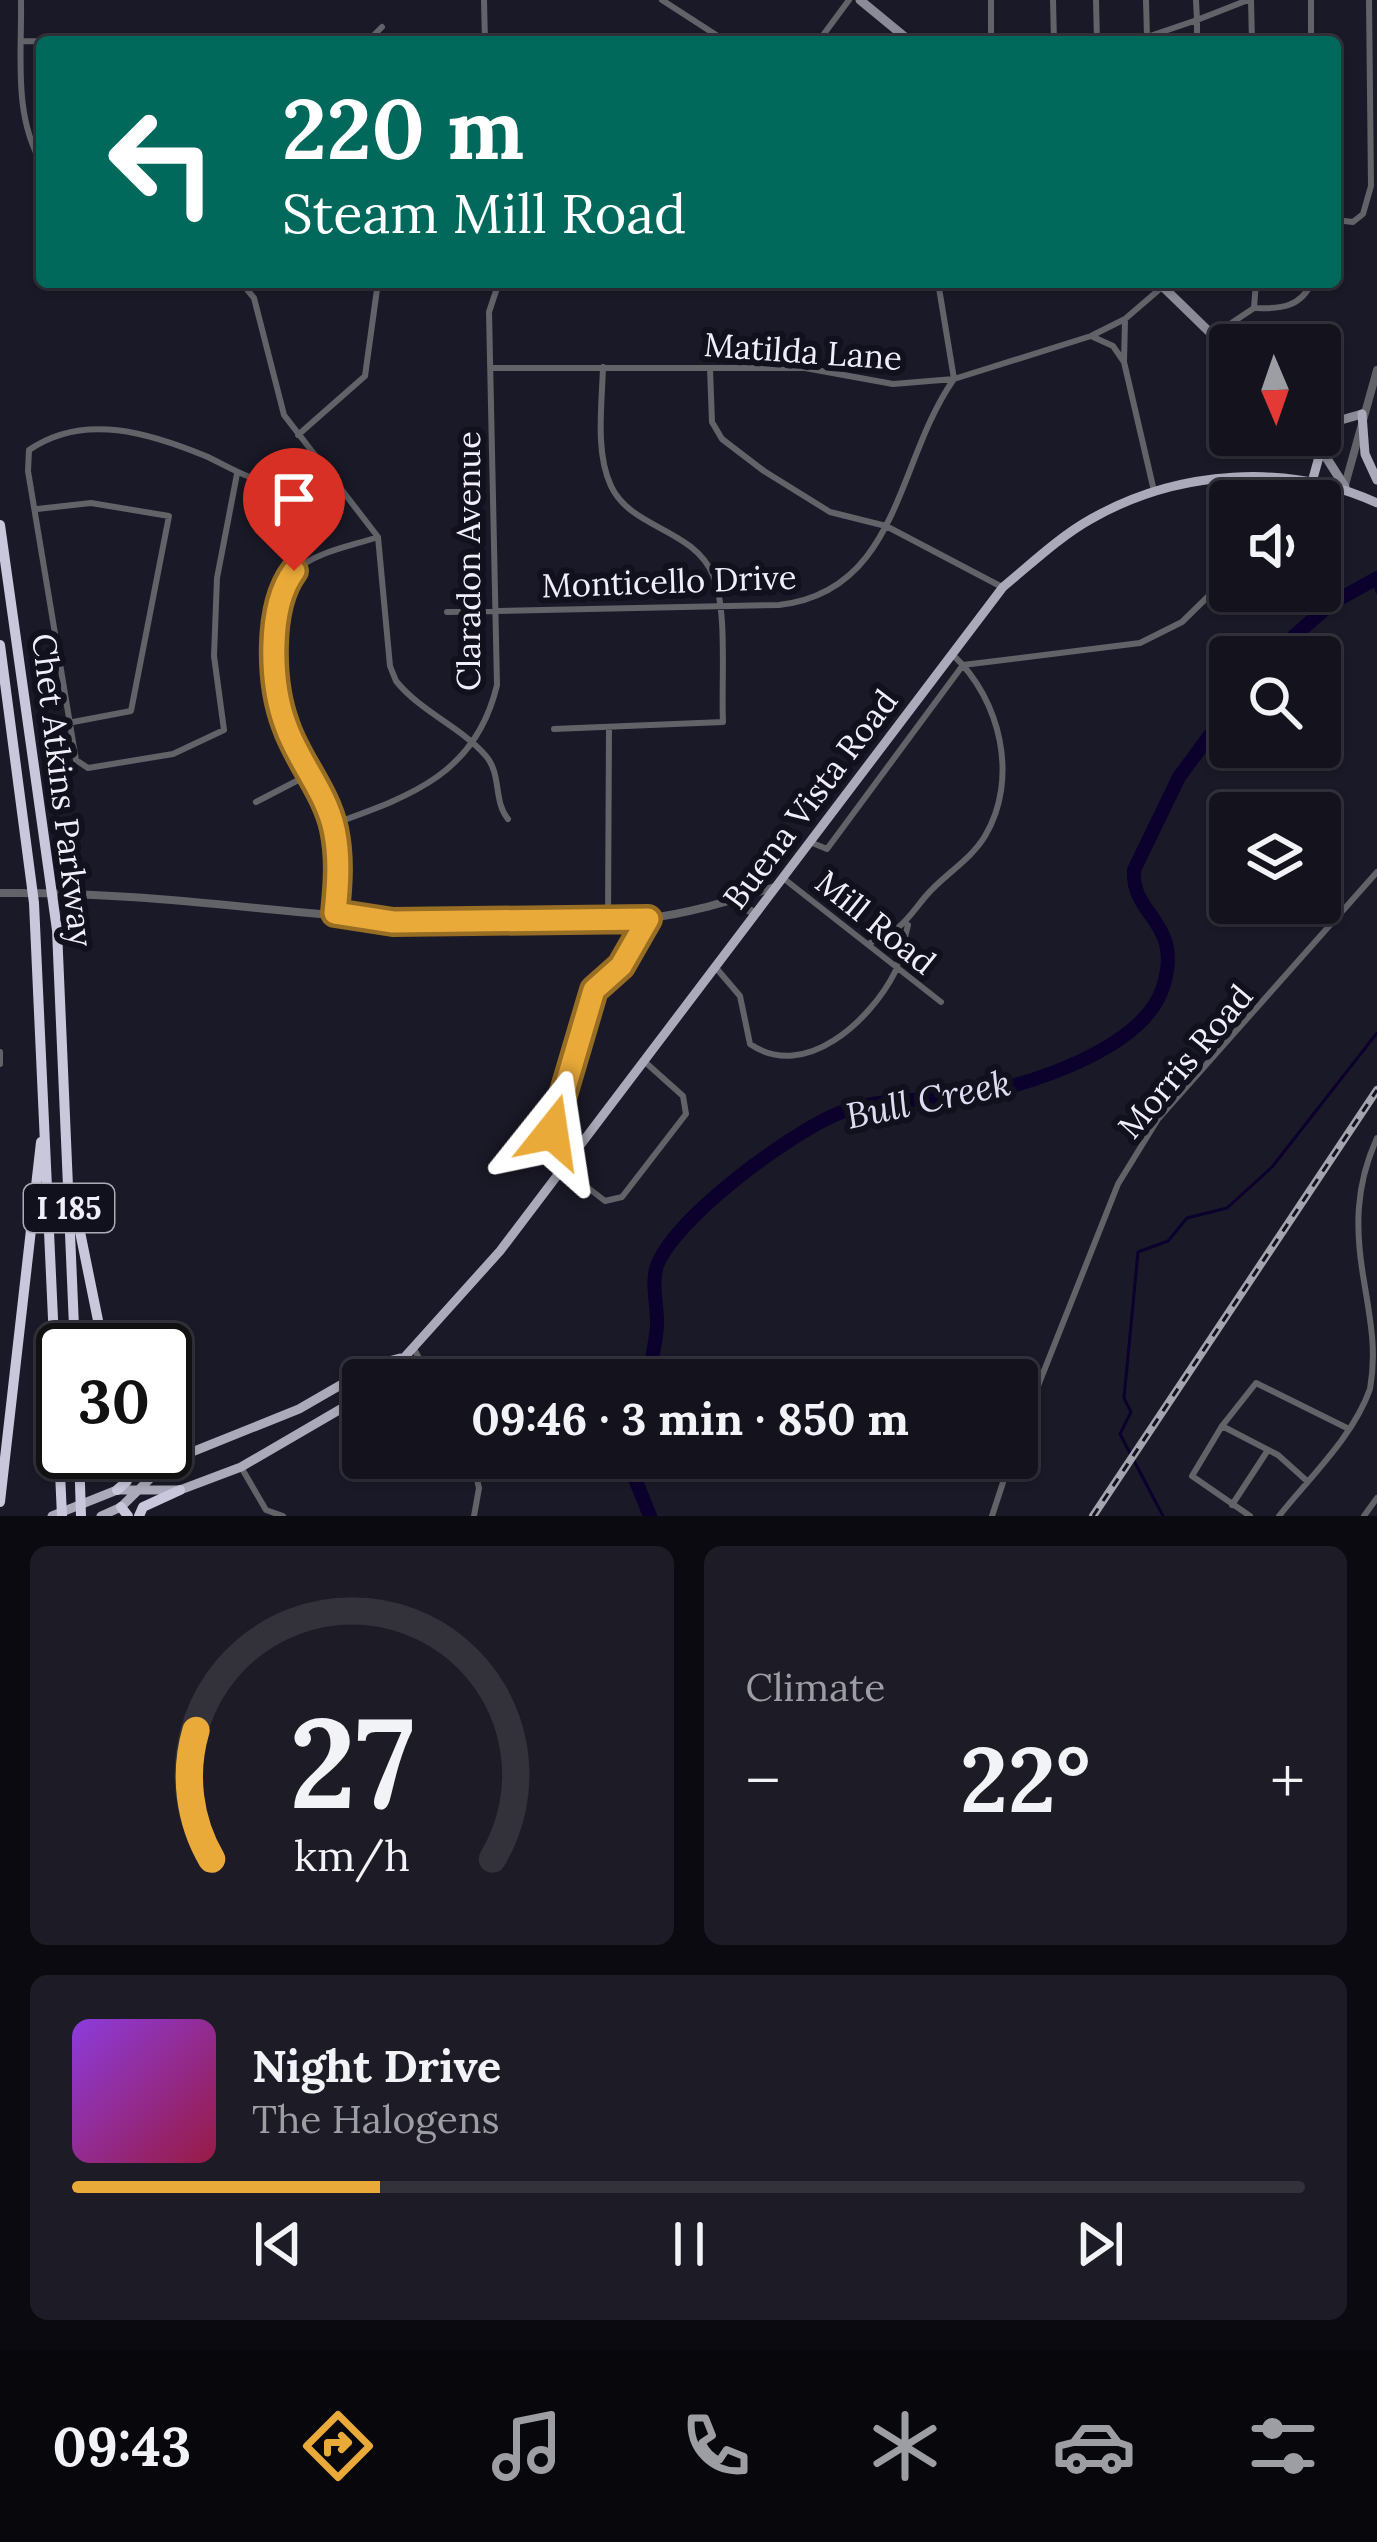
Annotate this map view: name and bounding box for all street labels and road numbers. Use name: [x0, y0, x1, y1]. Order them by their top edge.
street label: Matilda Lane: [703, 323, 903, 379]
street label: Claradon Avenue: [447, 431, 489, 691]
street label: Monticello Drive: [541, 556, 797, 606]
street label: Chet Atkins Parkway: [23, 631, 103, 949]
street label: Buena Vista Road: [714, 681, 906, 917]
street label: Mill Road: [807, 861, 945, 983]
street label: Morris Road: [1109, 976, 1261, 1146]
road number: I 185: [24, 1184, 114, 1232]

